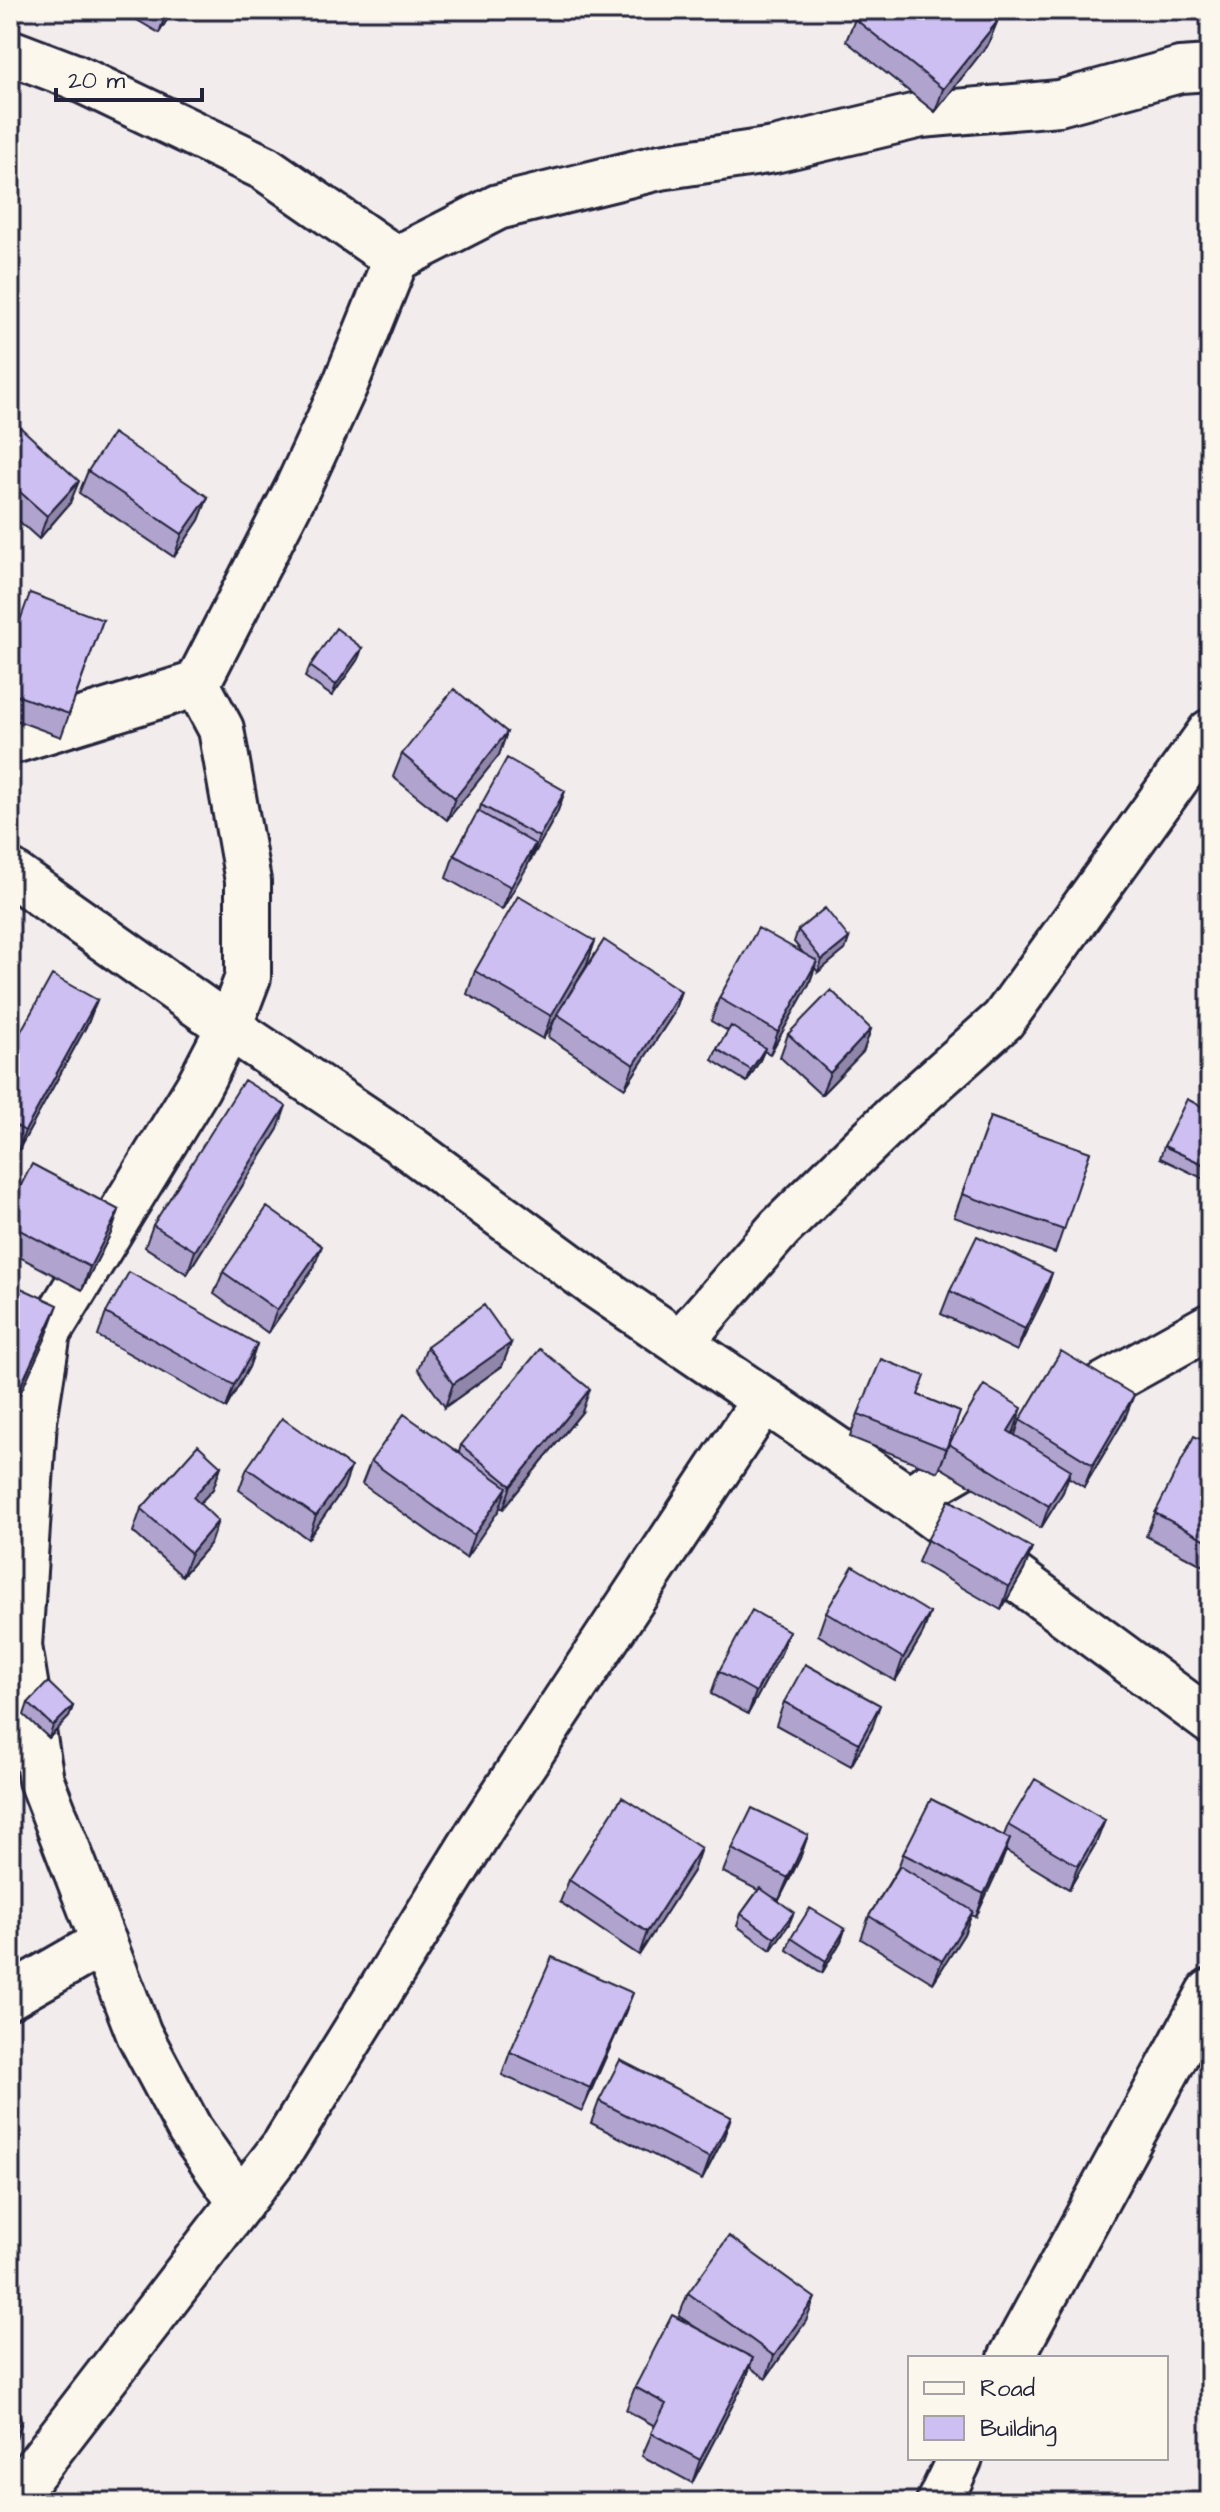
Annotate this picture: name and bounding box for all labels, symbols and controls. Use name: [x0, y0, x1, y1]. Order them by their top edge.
scale bar: [56, 52, 202, 102]
text: 20 m: [68, 64, 125, 98]
legend: [908, 2356, 1168, 2460]
text: Road: [980, 2372, 1035, 2406]
text: Building: [980, 2412, 1057, 2447]

